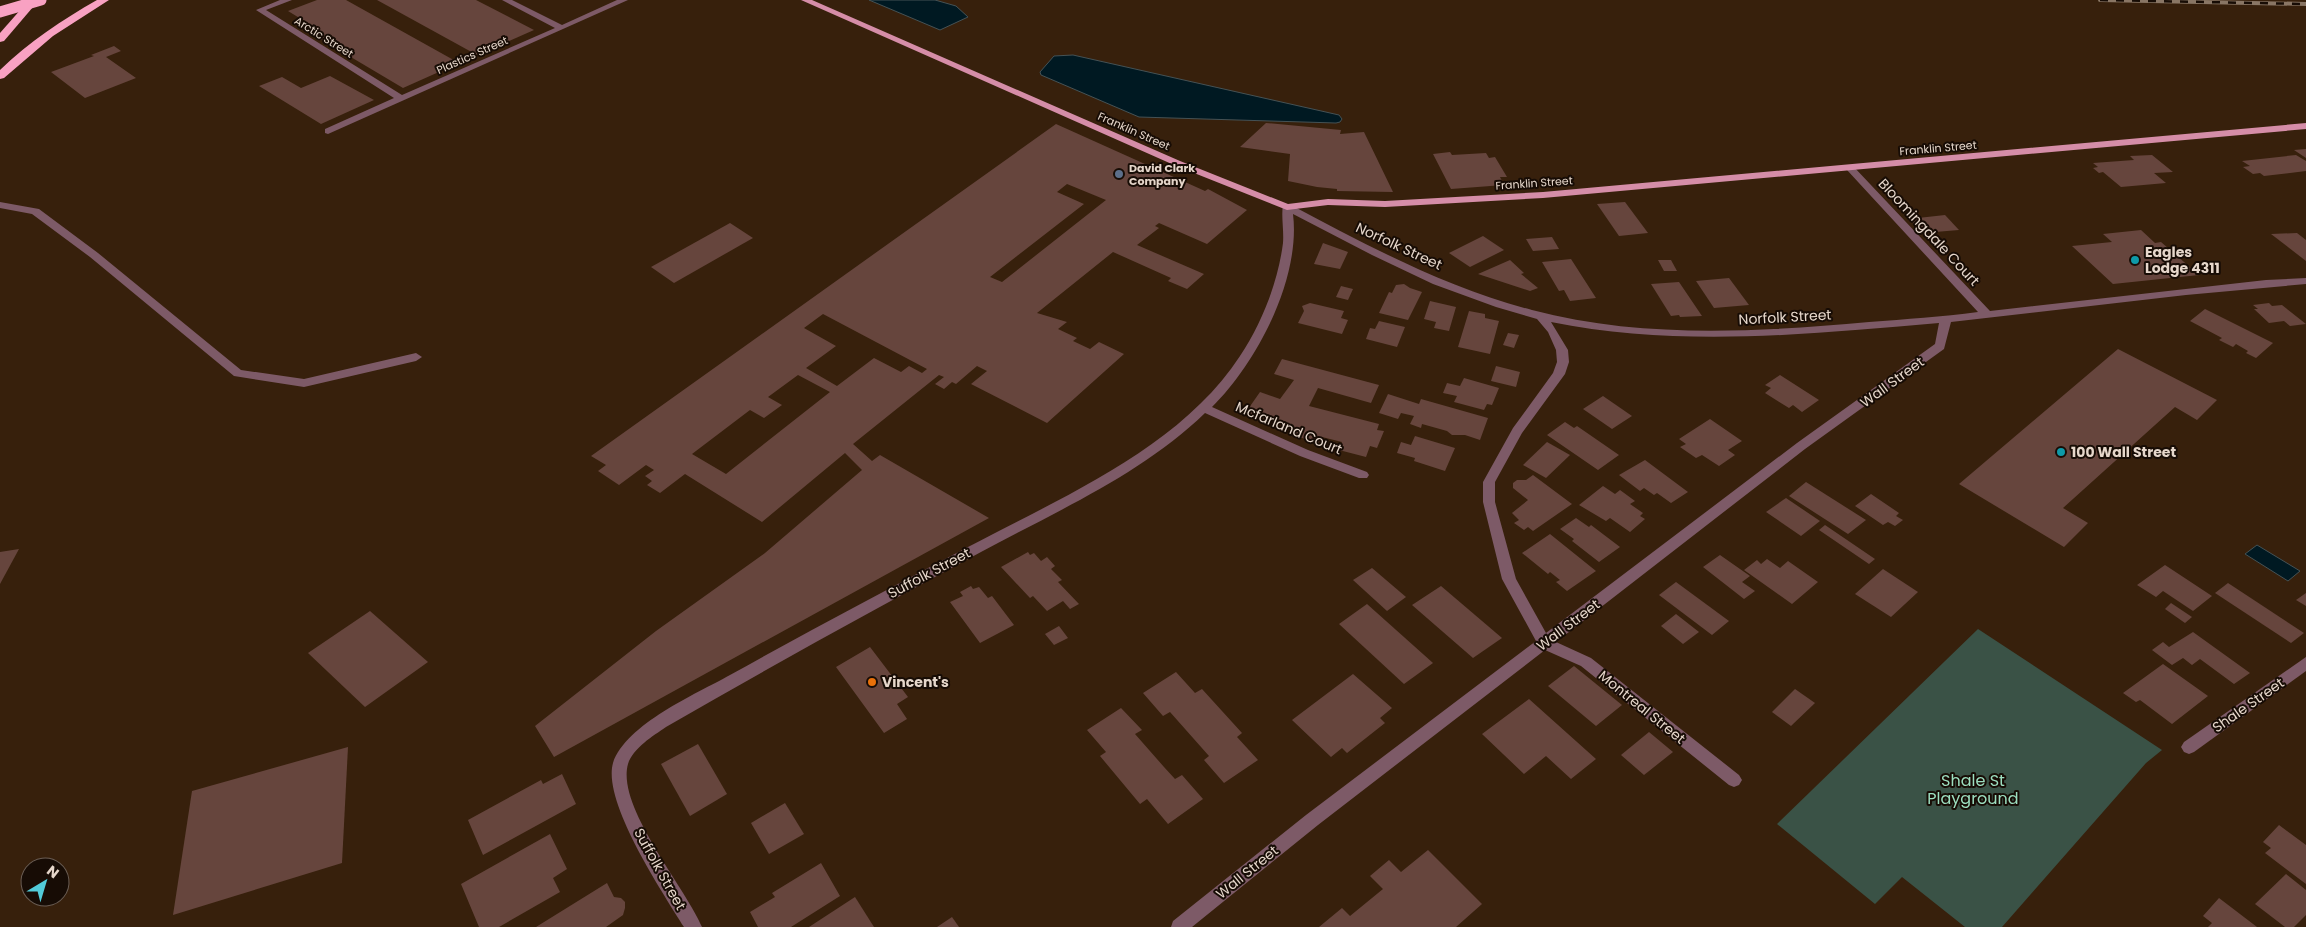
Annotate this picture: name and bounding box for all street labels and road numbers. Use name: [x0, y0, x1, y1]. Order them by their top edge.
street label: Arctic Street: [291, 13, 357, 61]
street label: Plastics Street: [434, 32, 510, 78]
street label: Franklin Street: [1095, 108, 1173, 154]
street label: Franklin Street: [1899, 137, 1977, 159]
street label: Franklin Street: [1495, 172, 1573, 194]
street label: Bloomingdale Court: [1874, 174, 1984, 290]
street label: Norfolk Street: [1353, 217, 1445, 275]
street label: Norfolk Street: [1738, 305, 1832, 329]
street label: Wall Street: [1856, 352, 1928, 412]
street label: Mcfarland Court: [1233, 397, 1345, 459]
street label: Suffolk Street: [884, 543, 974, 603]
street label: Wall Street: [1532, 595, 1604, 655]
street label: Montreal Street: [1594, 666, 1690, 748]
street label: Shale Street: [2208, 673, 2288, 737]
street label: Suffolk Street: [629, 824, 691, 914]
street label: Wall Street: [1212, 841, 1282, 903]

